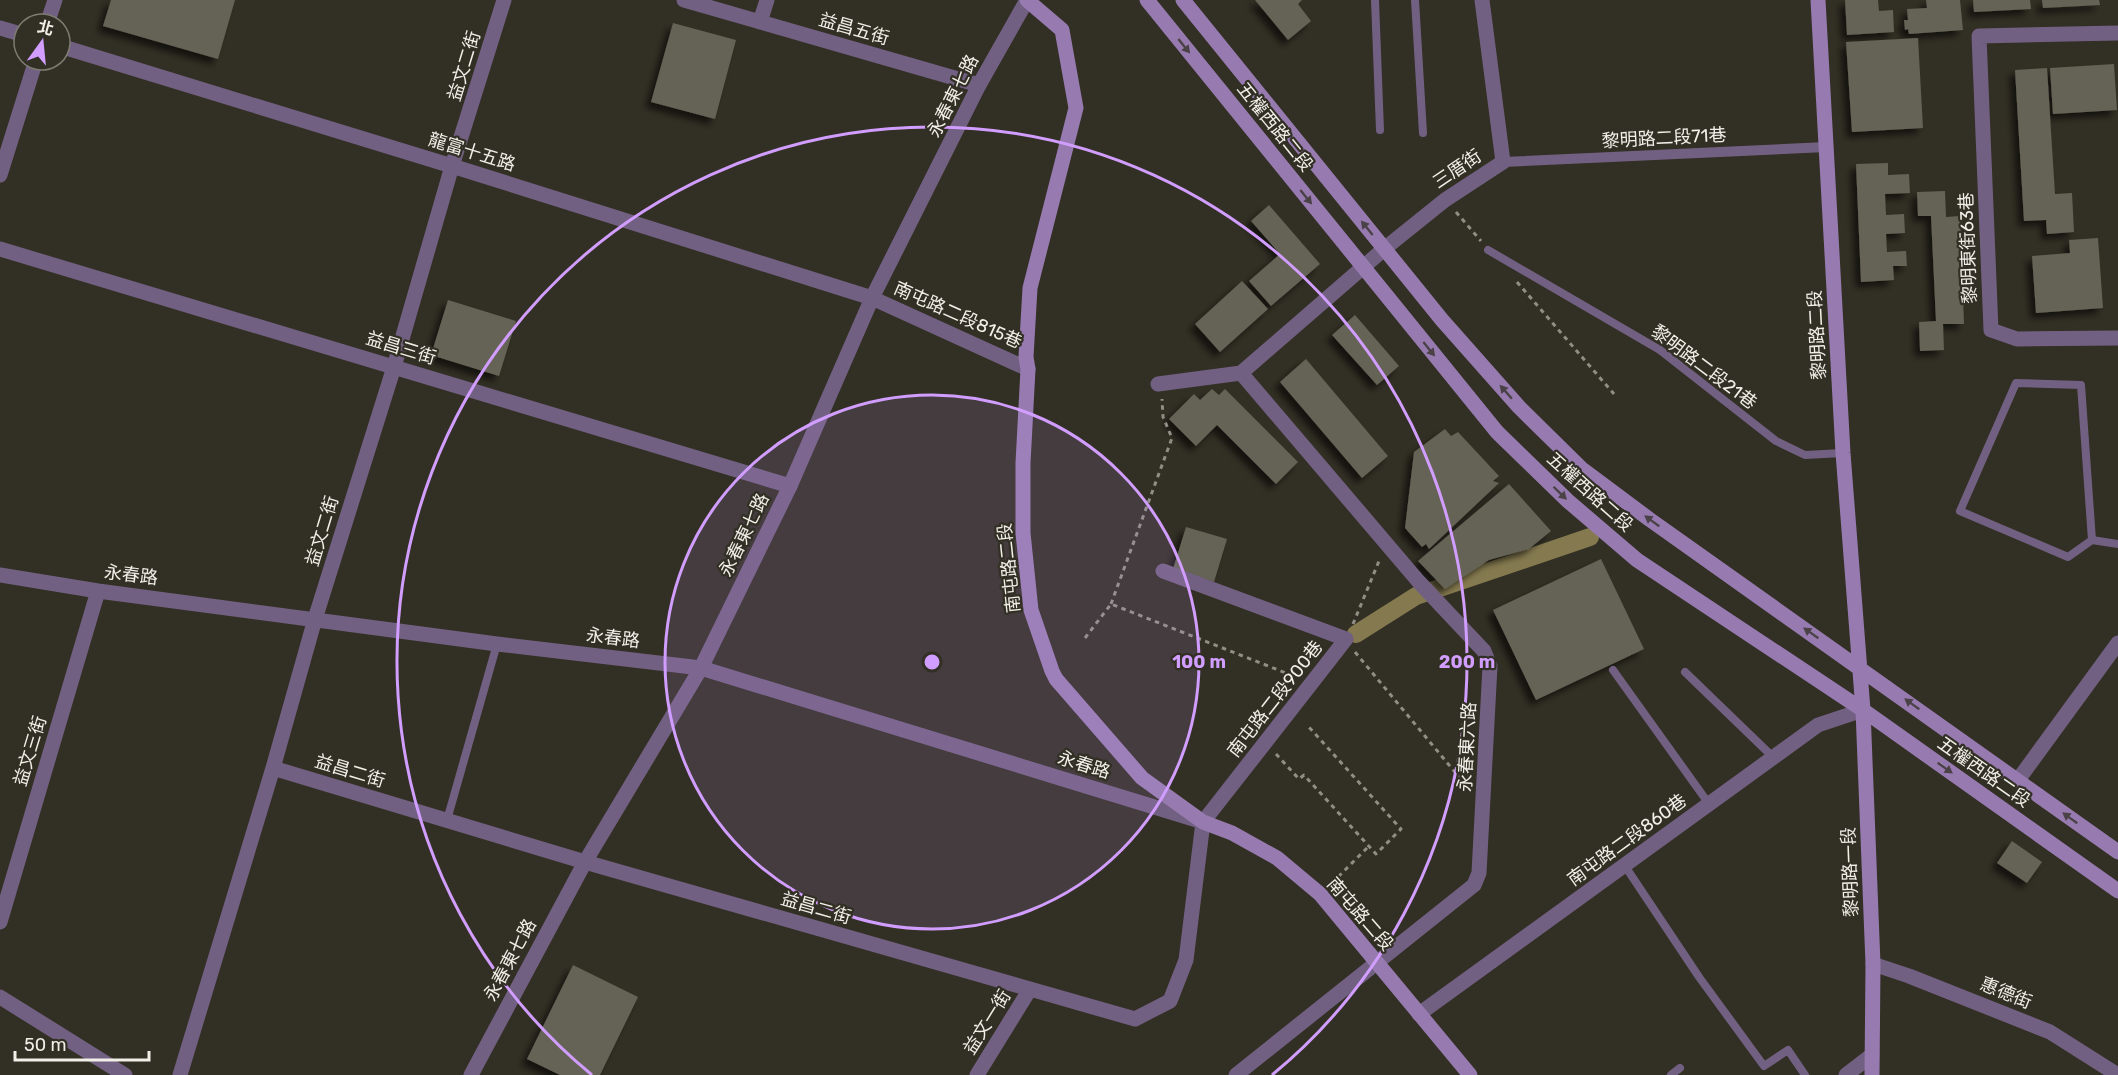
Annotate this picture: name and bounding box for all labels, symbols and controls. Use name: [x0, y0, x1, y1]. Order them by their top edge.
street label: 益昌五街: [816, 9, 892, 49]
north arrow: [12, 12, 72, 72]
text: 北: [36, 17, 56, 39]
street label: 益文二街: [443, 28, 485, 104]
one-way arrow: [1177, 38, 1190, 53]
street label: 永春東七路: [923, 51, 983, 141]
street label: 五權西路二段: [1232, 78, 1318, 176]
street label: 黎明路二段71巷: [1601, 124, 1727, 152]
street label: 龍富十五路: [426, 128, 518, 176]
street label: 三厝街: [1428, 145, 1486, 193]
one-way arrow: [1300, 190, 1312, 205]
street label: 黎明東街63巷: [1955, 192, 1981, 304]
one-way arrow: [1361, 220, 1373, 235]
street label: 南屯路二段815巷: [891, 277, 1025, 353]
street label: 黎明路二段: [1804, 289, 1830, 381]
street label: 黎明路二段21巷: [1647, 320, 1761, 414]
street label: 益昌三街: [363, 327, 439, 369]
one-way arrow: [1422, 341, 1435, 357]
one-way arrow: [1499, 385, 1513, 400]
street label: 五權西路二段: [1543, 448, 1637, 536]
one-way arrow: [1552, 486, 1566, 500]
street label: 永春東七路: [714, 490, 774, 580]
street label: 益文二街: [301, 493, 343, 569]
one-way arrow: [1644, 515, 1660, 527]
street label: 南屯路二段: [993, 522, 1025, 614]
street label: 永春路: [103, 561, 159, 589]
street label: 永春路: [585, 624, 641, 652]
one-way arrow: [1804, 627, 1820, 639]
street label: 南屯路二段900巷: [1223, 636, 1327, 762]
text: 100 m: [1172, 651, 1226, 673]
text: 200 m: [1439, 651, 1495, 673]
centre of rings: [922, 652, 942, 672]
one-way arrow: [1904, 698, 1920, 710]
street label: 永春東六路: [1454, 701, 1480, 793]
street label: 益文三街: [9, 713, 51, 789]
street label: 五權西路二段: [1933, 732, 2035, 812]
street label: 永春路: [1055, 747, 1113, 783]
street label: 益昌二街: [312, 750, 388, 792]
one-way arrow: [1936, 762, 1952, 774]
street label: 南屯路二段860巷: [1563, 789, 1691, 891]
one-way arrow: [2063, 812, 2079, 824]
street label: 黎明路一段: [1837, 827, 1863, 917]
street label: 南屯路二段: [1322, 873, 1398, 955]
street label: 益昌二街: [778, 888, 854, 928]
street label: 永春東七路: [479, 915, 541, 1005]
street label: 惠德街: [1977, 973, 2035, 1013]
street label: 益文一街: [959, 986, 1015, 1058]
scale bar: [15, 1024, 148, 1062]
text: 50 m: [24, 1034, 67, 1056]

